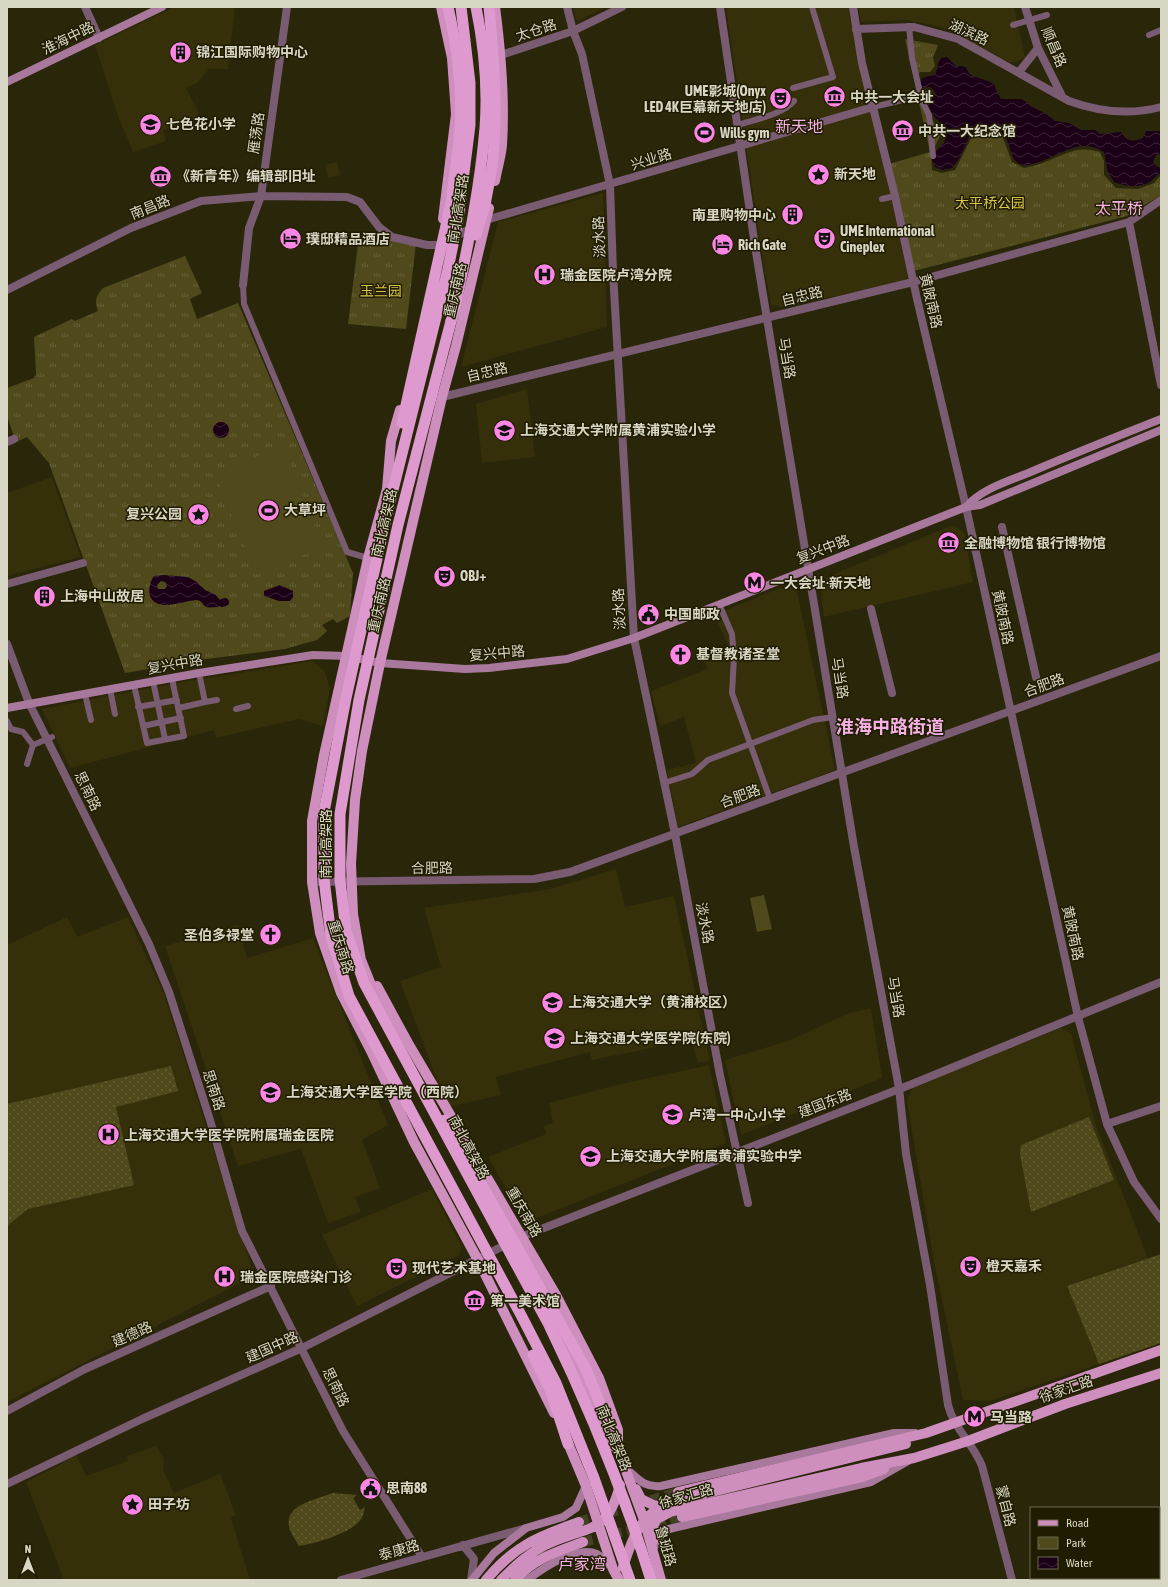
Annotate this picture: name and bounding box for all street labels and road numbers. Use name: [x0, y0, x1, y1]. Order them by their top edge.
street label: 太仓路: [514, 16, 558, 44]
street label: 湖滨路: [947, 16, 991, 48]
street label: 淮海中路: [39, 19, 97, 57]
street label: 顺昌路: [1038, 25, 1070, 69]
street label: 雁荡路: [245, 111, 267, 155]
street label: 兴业路: [629, 145, 673, 173]
street label: 南北高架路: [445, 173, 471, 245]
street label: 南昌路: [128, 192, 172, 222]
street label: 淡水路: [590, 216, 608, 258]
street label: 重庆南路: [441, 261, 469, 319]
street label: 黄陂南路: [917, 272, 945, 330]
street label: 自忠路: [780, 283, 824, 309]
street label: 马当路: [775, 336, 799, 380]
street label: 自忠路: [465, 359, 509, 385]
street label: 南北高架路: [368, 487, 400, 559]
street label: 复兴中路: [794, 531, 852, 567]
street label: 重庆南路: [365, 576, 393, 634]
street label: 淡水路: [610, 588, 628, 630]
street label: 黄陂南路: [989, 588, 1017, 646]
street label: 复兴中路: [468, 643, 526, 663]
street label: 复兴中路: [146, 651, 204, 677]
street label: 马当路: [829, 656, 851, 700]
street label: 合肥路: [1022, 670, 1066, 700]
street label: 思南路: [72, 769, 104, 813]
street label: 合肥路: [718, 781, 762, 811]
street label: 南北高架路: [318, 809, 334, 879]
street label: 合肥路: [411, 860, 453, 876]
street label: 淡水路: [693, 901, 717, 945]
street label: 黄陂南路: [1059, 904, 1087, 962]
street label: 重庆南路: [325, 918, 357, 976]
street label: 马当路: [884, 975, 908, 1019]
street label: 思南路: [200, 1068, 228, 1112]
street label: 建国东路: [796, 1085, 854, 1121]
street label: 南北高架路: [446, 1112, 492, 1182]
street label: 重庆南路: [503, 1184, 545, 1240]
street label: 建德路: [110, 1318, 154, 1350]
street label: 建国中路: [243, 1328, 301, 1366]
street label: 思南路: [320, 1365, 352, 1409]
street label: 徐家汇路: [1037, 1372, 1095, 1406]
street label: 南北高架路: [593, 1403, 635, 1473]
street label: 徐家汇路: [657, 1481, 715, 1511]
street label: 蒙自路: [993, 1484, 1019, 1528]
street label: 鲁班路: [653, 1524, 679, 1568]
street label: 泰康路: [377, 1537, 421, 1563]

